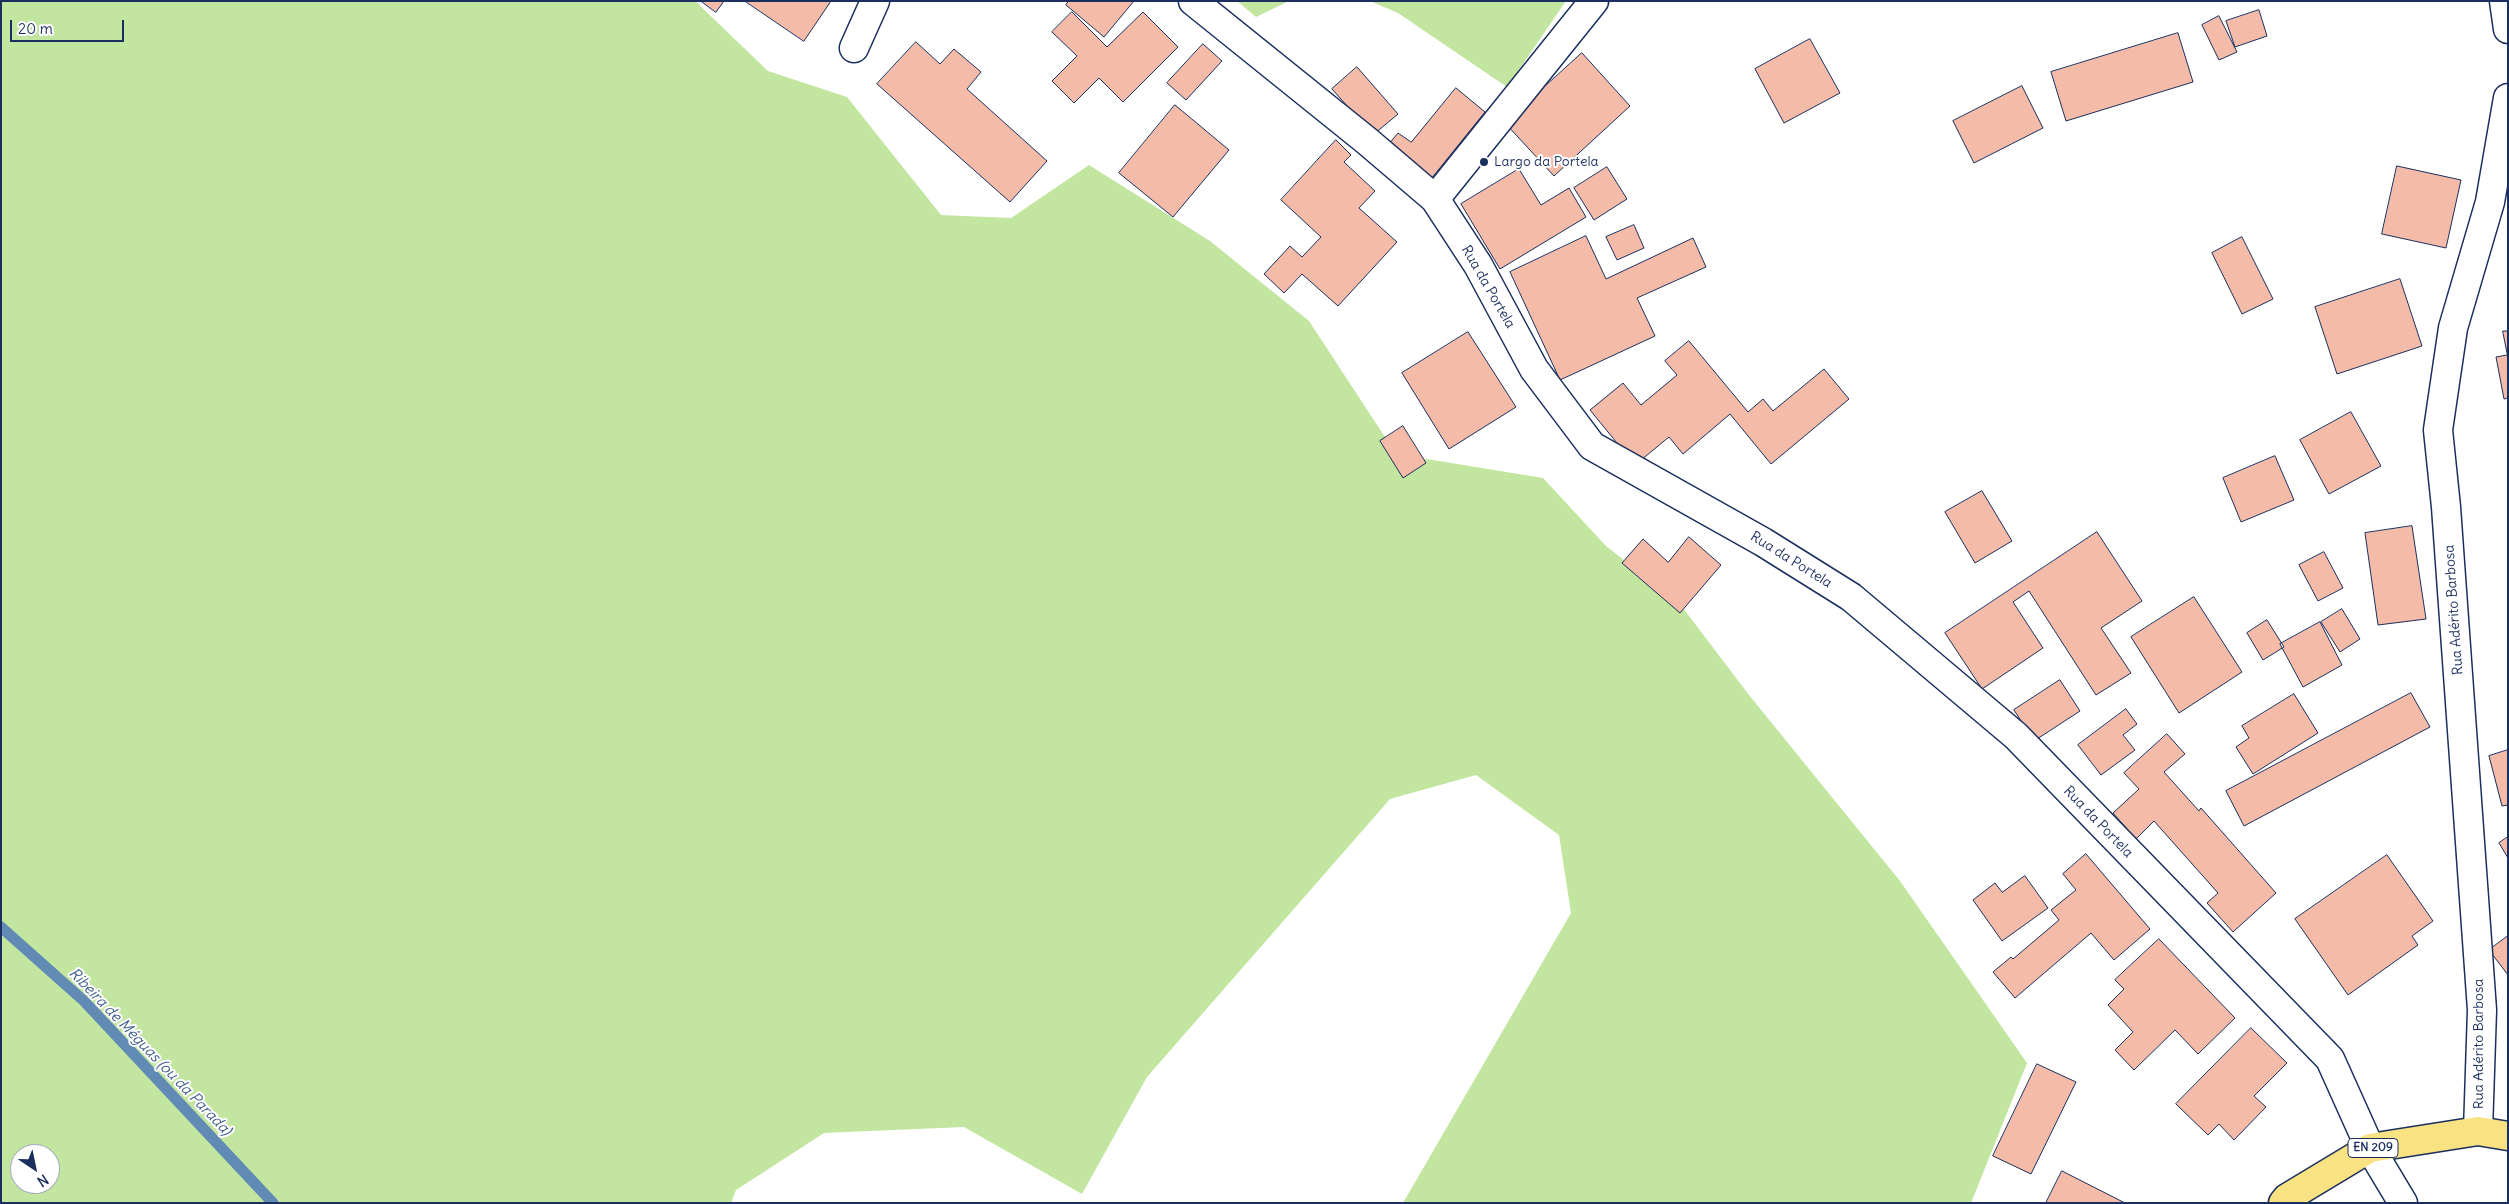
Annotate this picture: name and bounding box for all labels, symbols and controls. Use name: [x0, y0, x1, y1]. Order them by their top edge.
scale bar: [12, 10, 126, 42]
text: 20 m: [18, 19, 53, 38]
place label: Largo da Portela: [1494, 154, 1599, 170]
marker: Largo da Portela: [1478, 156, 1490, 168]
street label: Rua da Portela: [1458, 243, 1518, 331]
street label: Rua da Portela: [1747, 528, 1835, 592]
street label: Rua Adérito Barbosa: [2441, 544, 2467, 676]
street label: Rua da Portela: [2060, 783, 2136, 861]
water label: Ribeira de Méguas (ou da Parada): [65, 964, 235, 1140]
street label: Rua Adérito Barbosa: [2471, 979, 2487, 1109]
road number: EN 209: [2348, 1138, 2398, 1158]
north arrow: [10, 1144, 60, 1194]
text: N: [34, 1170, 52, 1191]

